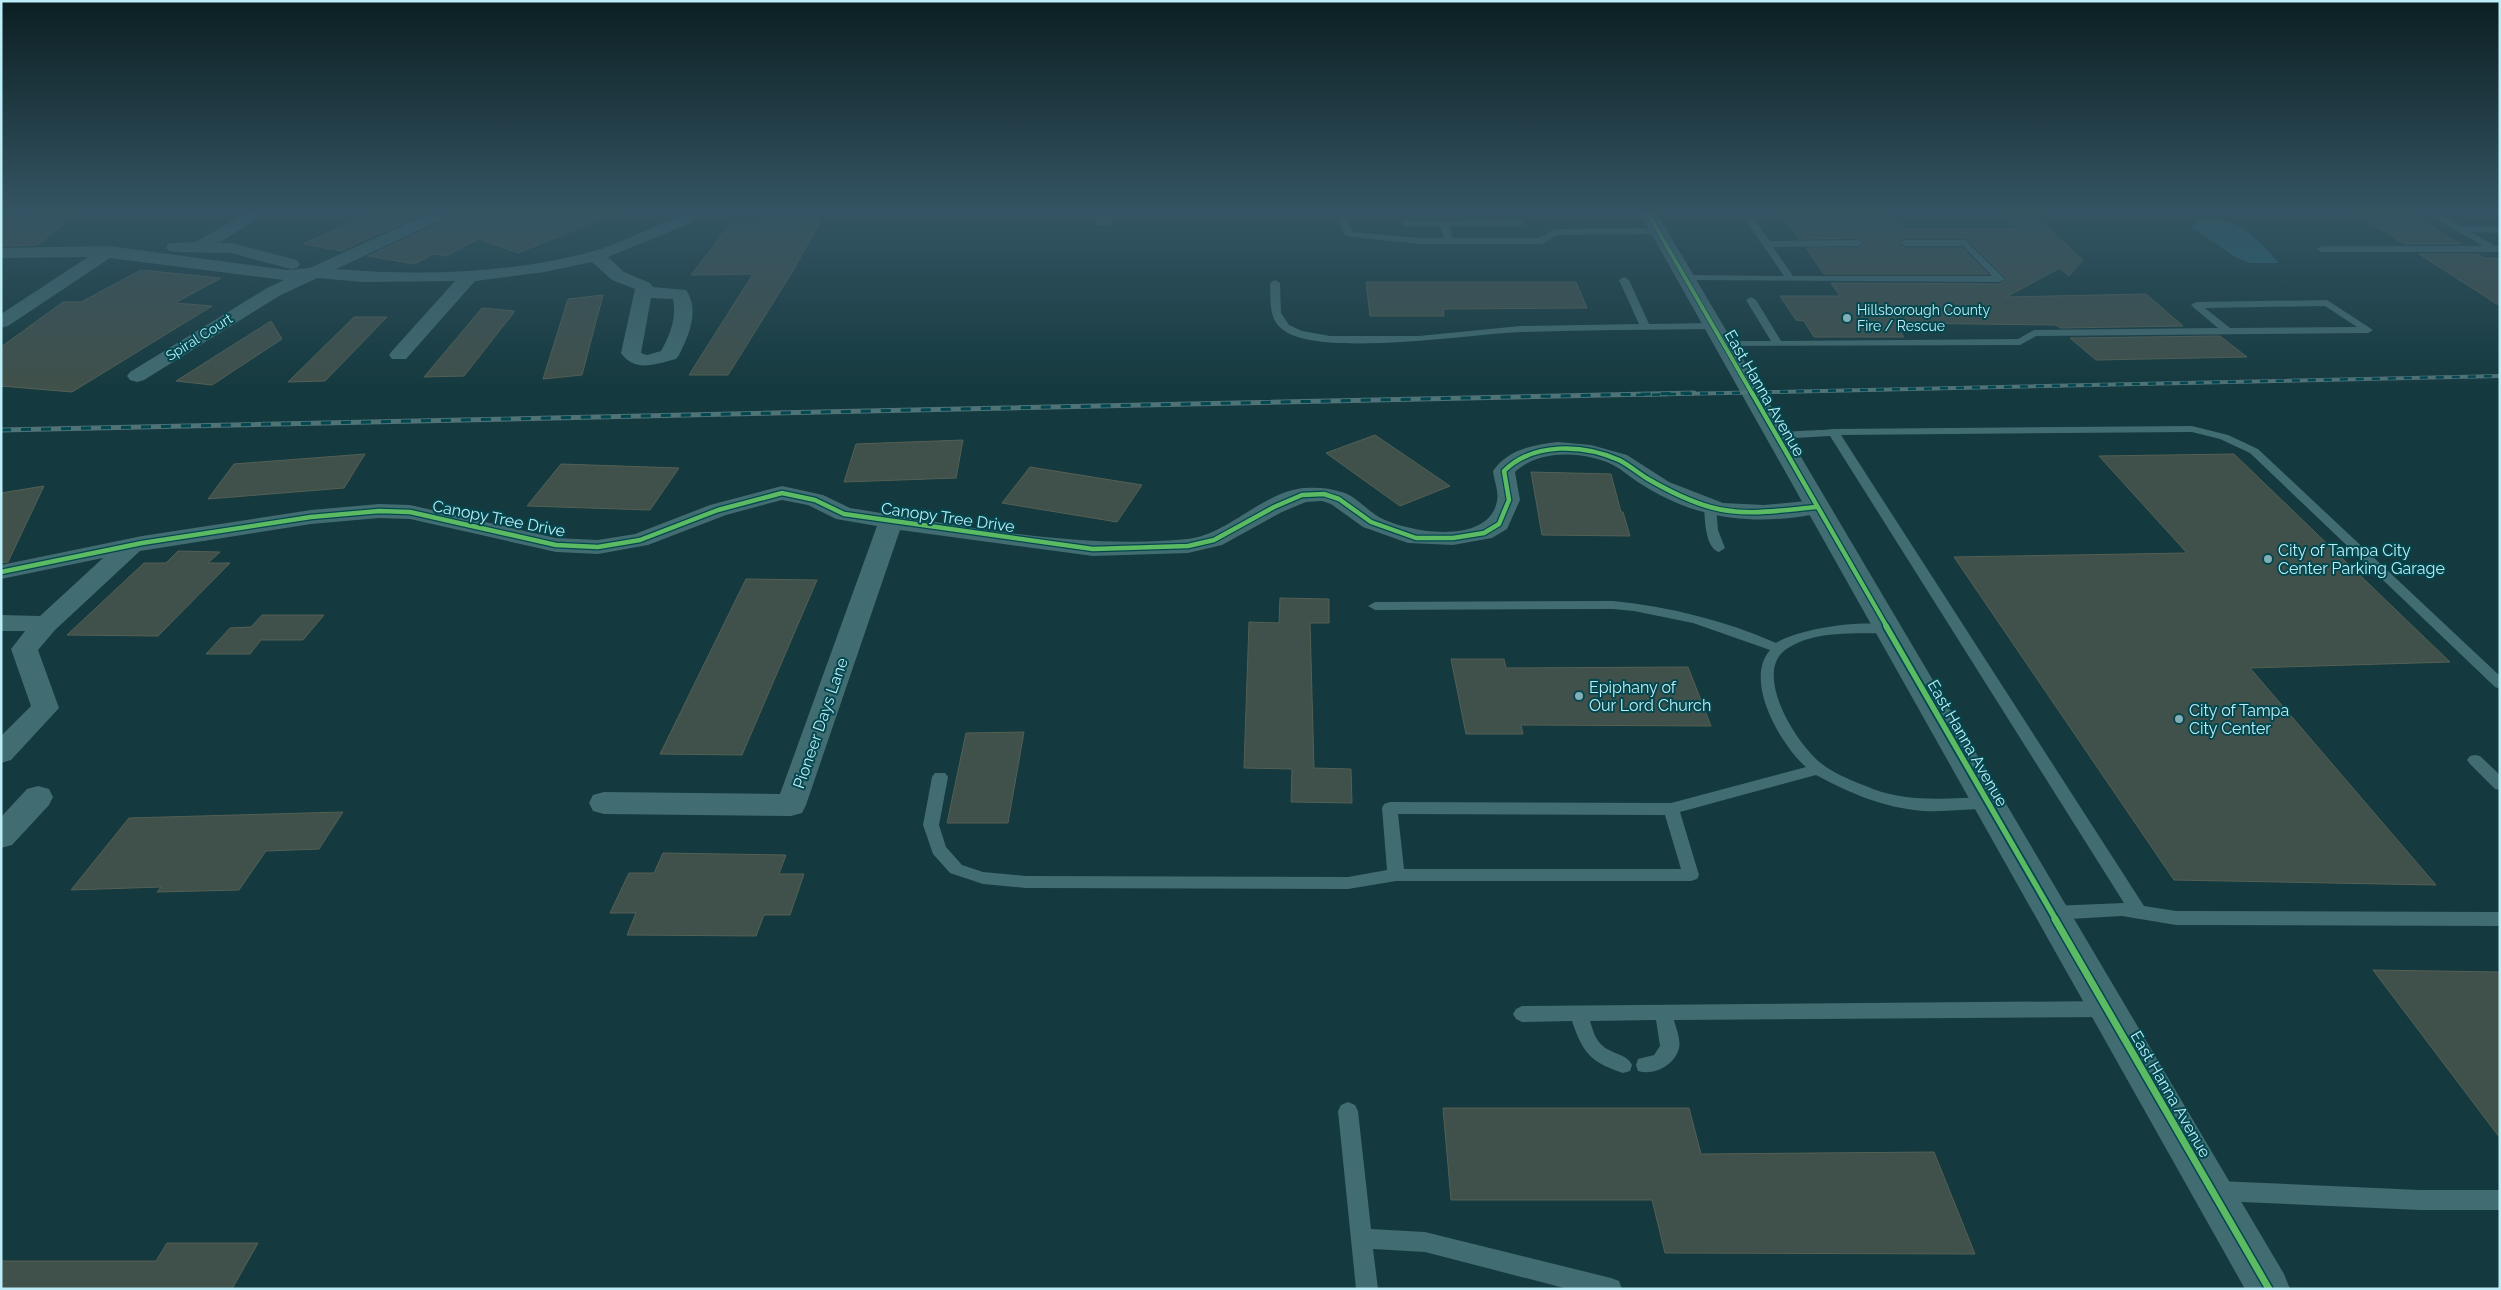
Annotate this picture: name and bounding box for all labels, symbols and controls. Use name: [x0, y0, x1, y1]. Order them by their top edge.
place label: Hillsborough County Fire / Rescue: [1857, 302, 1990, 334]
street label: Spiral Court: [163, 310, 236, 364]
marker: Hillsborough County Fire / Rescue: [1841, 312, 1853, 324]
street label: East Hanna Avenue: [1721, 327, 1809, 460]
street label: Canopy Tree Drive: [431, 496, 567, 541]
street label: Canopy Tree Drive: [880, 499, 1016, 536]
place label: City of Tampa City Center Parking Garage: [2278, 541, 2445, 578]
marker: City of Tampa City Center Parking Garage: [2262, 553, 2274, 565]
street label: Pioneer Days Lane: [789, 655, 852, 791]
street label: East Hanna Avenue: [1924, 677, 2012, 810]
place label: Epiphany of Our Lord Church: [1589, 678, 1711, 715]
marker: Epiphany of Our Lord Church: [1573, 690, 1585, 702]
place label: City of Tampa City Center: [2189, 701, 2289, 738]
marker: City of Tampa City Center: [2173, 713, 2185, 725]
street label: East Hanna Avenue: [2127, 1028, 2215, 1161]

